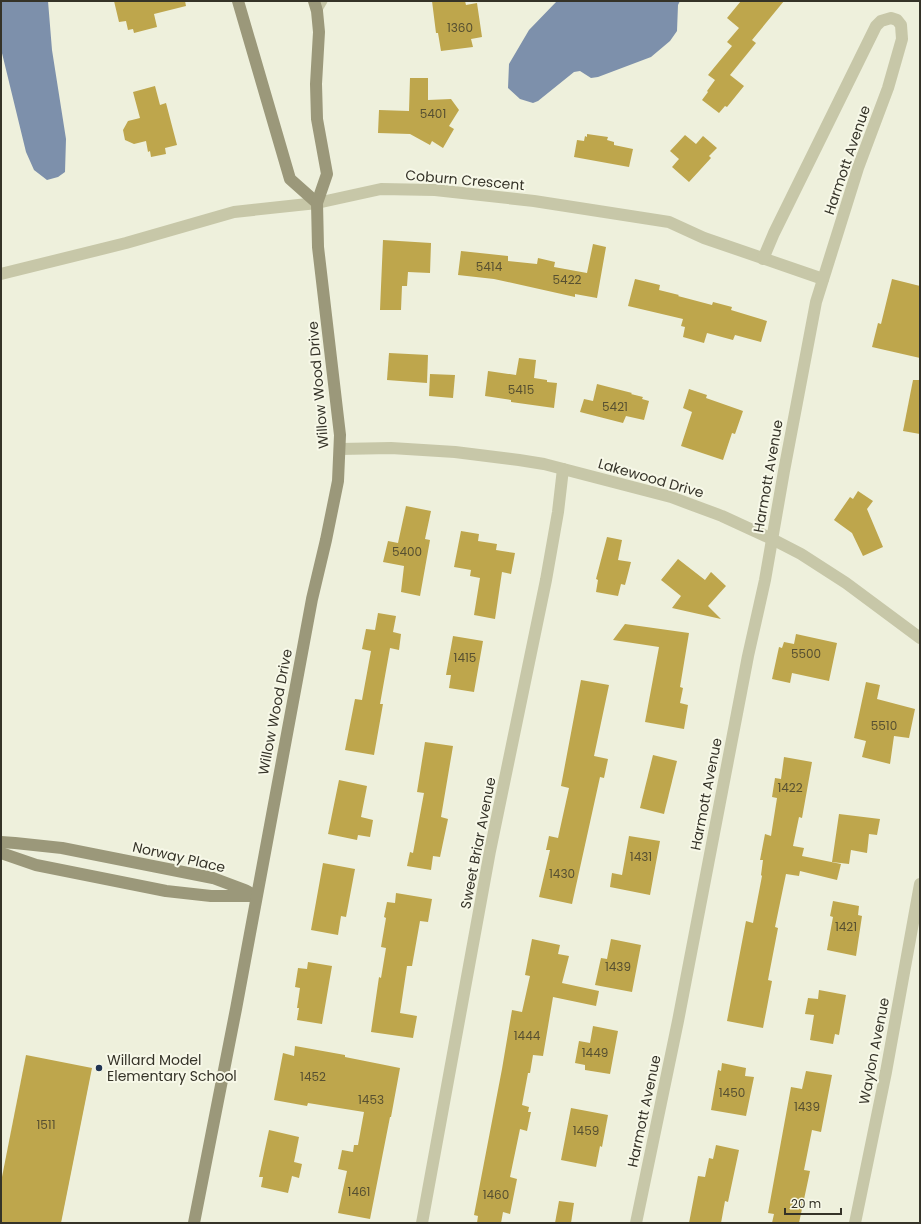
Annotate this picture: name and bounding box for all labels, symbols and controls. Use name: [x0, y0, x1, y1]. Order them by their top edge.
house number: 1360: [447, 19, 473, 36]
street label: Harmott Avenue: [819, 102, 875, 217]
house number: 5401: [420, 105, 446, 122]
street label: Coburn Crescent: [405, 165, 525, 195]
house number: 5414: [476, 258, 503, 275]
house number: 5422: [553, 271, 582, 288]
street label: Willow Wood Drive: [302, 320, 334, 450]
house number: 5415: [508, 381, 534, 398]
house number: 5421: [602, 398, 628, 415]
street label: Harmott Avenue: [748, 418, 788, 534]
street label: Lakewood Drive: [596, 453, 706, 503]
house number: 5400: [392, 543, 422, 560]
house number: 5500: [791, 645, 821, 662]
street label: Willow Wood Drive: [253, 647, 297, 777]
house number: 1415: [454, 649, 476, 666]
house number: 5510: [871, 717, 897, 734]
street label: Harmott Avenue: [685, 736, 727, 852]
street label: Sweet Briar Avenue: [455, 775, 501, 911]
house number: 1422: [777, 779, 803, 796]
street label: Norway Place: [131, 837, 228, 877]
house number: 1431: [630, 848, 652, 865]
house number: 1430: [549, 865, 575, 882]
house number: 1421: [835, 918, 857, 935]
house number: 1439: [605, 958, 631, 975]
street label: Waylon Avenue: [854, 995, 894, 1106]
house number: 1444: [514, 1027, 541, 1044]
house number: 1449: [582, 1044, 608, 1061]
place label: Willard Model Elementary School: [107, 1050, 237, 1086]
street label: Harmott Avenue: [622, 1053, 666, 1169]
marker: Willard Model Elementary School: [94, 1063, 104, 1073]
house number: 1452: [300, 1068, 326, 1085]
house number: 1450: [719, 1084, 745, 1101]
house number: 1453: [358, 1091, 384, 1108]
house number: 1439: [794, 1098, 820, 1115]
house number: 1511: [36, 1116, 56, 1133]
house number: 1459: [573, 1122, 599, 1139]
house number: 1461: [348, 1183, 370, 1200]
house number: 1460: [483, 1186, 509, 1203]
scale bar: [785, 1190, 841, 1216]
text: 20 m: [791, 1195, 821, 1212]

